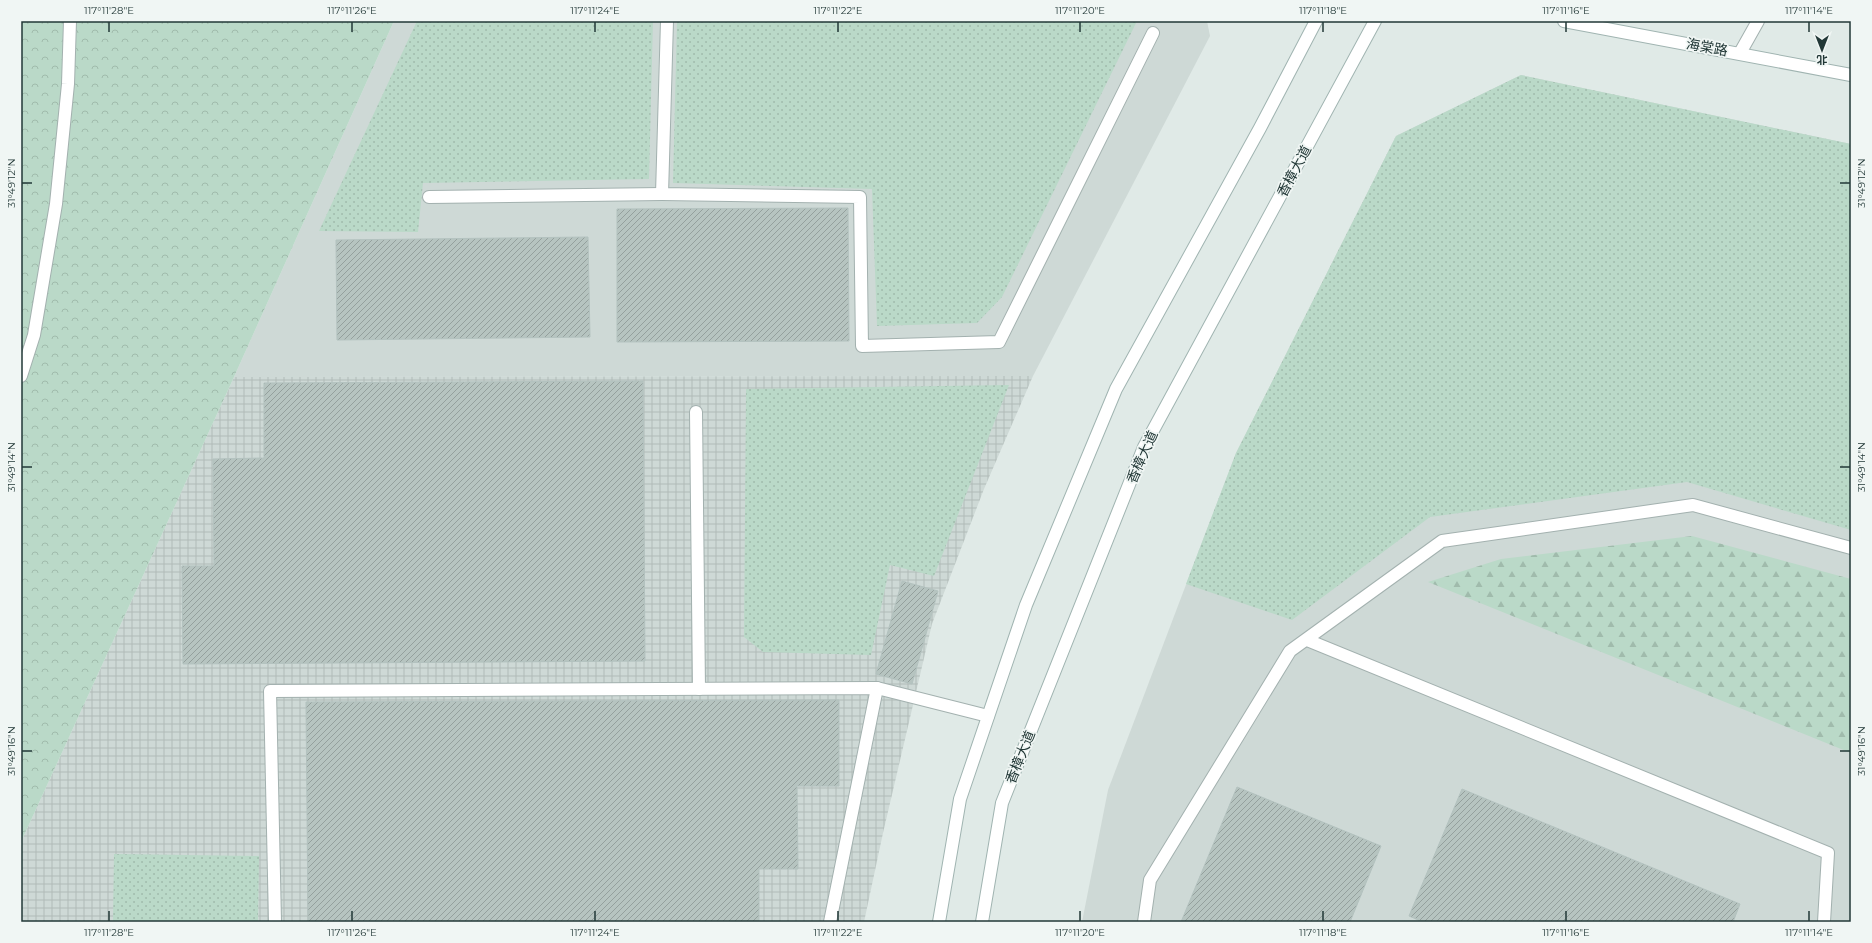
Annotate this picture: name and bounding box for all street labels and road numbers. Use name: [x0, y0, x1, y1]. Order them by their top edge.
street label: 海棠路: [1685, 34, 1729, 60]
street label: 香樟大道: [1273, 142, 1315, 200]
street label: 香樟大道: [1122, 428, 1162, 486]
street label: 香樟大道: [1001, 728, 1039, 786]

